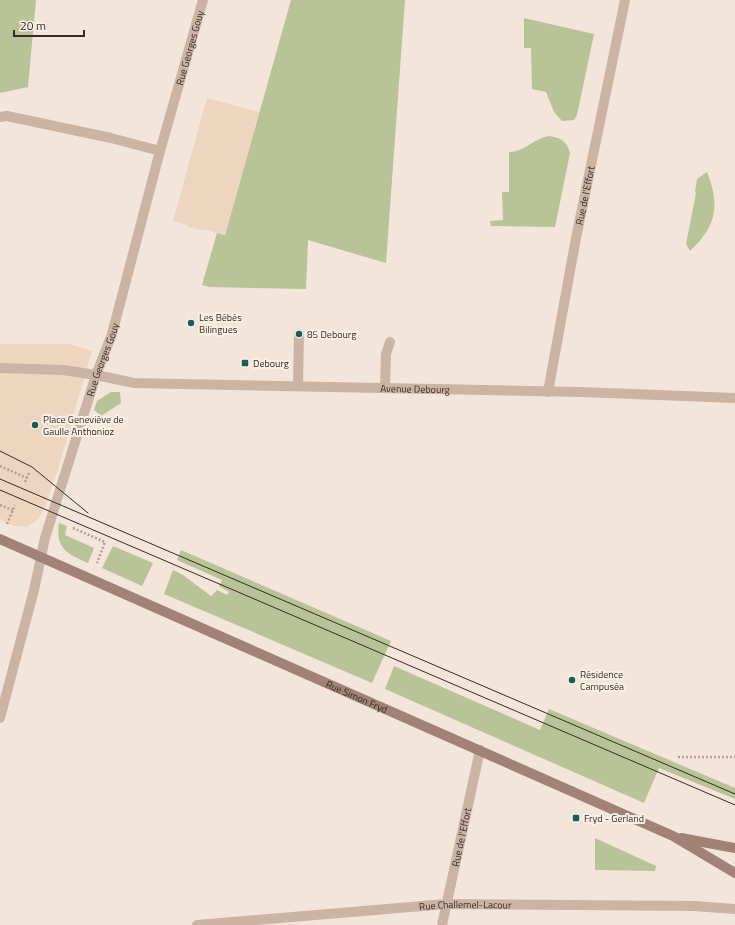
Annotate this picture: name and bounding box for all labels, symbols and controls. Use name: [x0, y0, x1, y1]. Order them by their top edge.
street label: Rue Georges Gouy: [172, 8, 208, 87]
scale bar: [14, 12, 84, 38]
text: 20 m: [20, 16, 46, 35]
street label: Rue de l'Effort: [572, 164, 599, 226]
place label: Les Bébés Bilingues: [199, 310, 242, 337]
marker: Les Bébés Bilingues: [186, 318, 196, 328]
street label: Rue Georges Gouy: [83, 321, 123, 398]
place label: 85 Debourg: [307, 327, 356, 342]
marker: 85 Debourg: [294, 329, 304, 339]
place label: Debourg: [253, 356, 289, 371]
marker: Debourg: [240, 358, 250, 368]
street label: Avenue Debourg: [380, 381, 450, 397]
place label: Place Geneviève de Gaulle Anthonioz: [43, 412, 124, 439]
marker: Place Geneviève de Gaulle Anthonioz: [30, 420, 40, 430]
place label: Résidence Campuséa: [580, 667, 624, 694]
marker: Résidence Campuséa: [567, 675, 577, 685]
street label: Rue Simon Fryd: [323, 677, 390, 717]
street label: Rue de l'Effort: [448, 806, 475, 868]
place label: Fryd - Gerland: [584, 811, 644, 826]
marker: Fryd - Gerland: [571, 813, 581, 823]
street label: Rue Challemel-Lacour: [418, 897, 512, 914]

